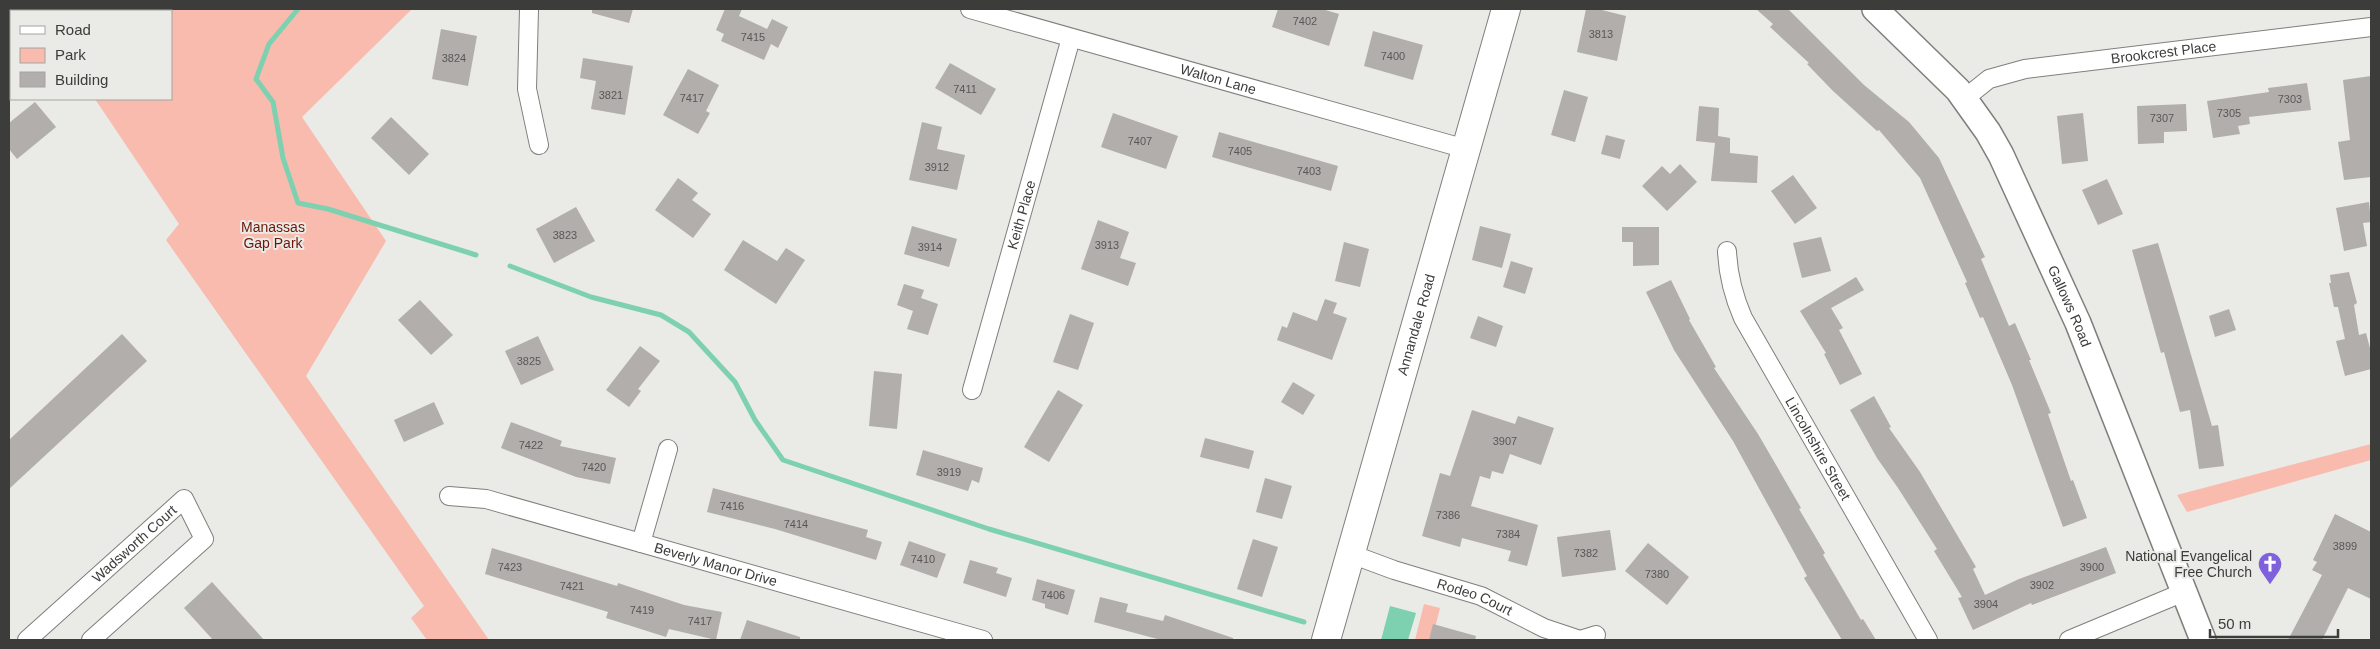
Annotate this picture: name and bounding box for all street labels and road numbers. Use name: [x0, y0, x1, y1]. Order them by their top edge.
street label: Brookcrest Place: [2110, 38, 2217, 66]
street label: Walton Lane: [1179, 61, 1258, 97]
street label: Keith Place: [1004, 178, 1039, 251]
street label: Gallows Road: [2045, 263, 2095, 349]
street label: Annandale Road: [1394, 272, 1438, 377]
street label: Lincolnshire Street: [1782, 394, 1854, 503]
street label: Wadsworth Court: [89, 502, 180, 586]
street label: Beverly Manor Drive: [653, 539, 779, 589]
street label: Rodeo Court: [1435, 575, 1515, 619]

